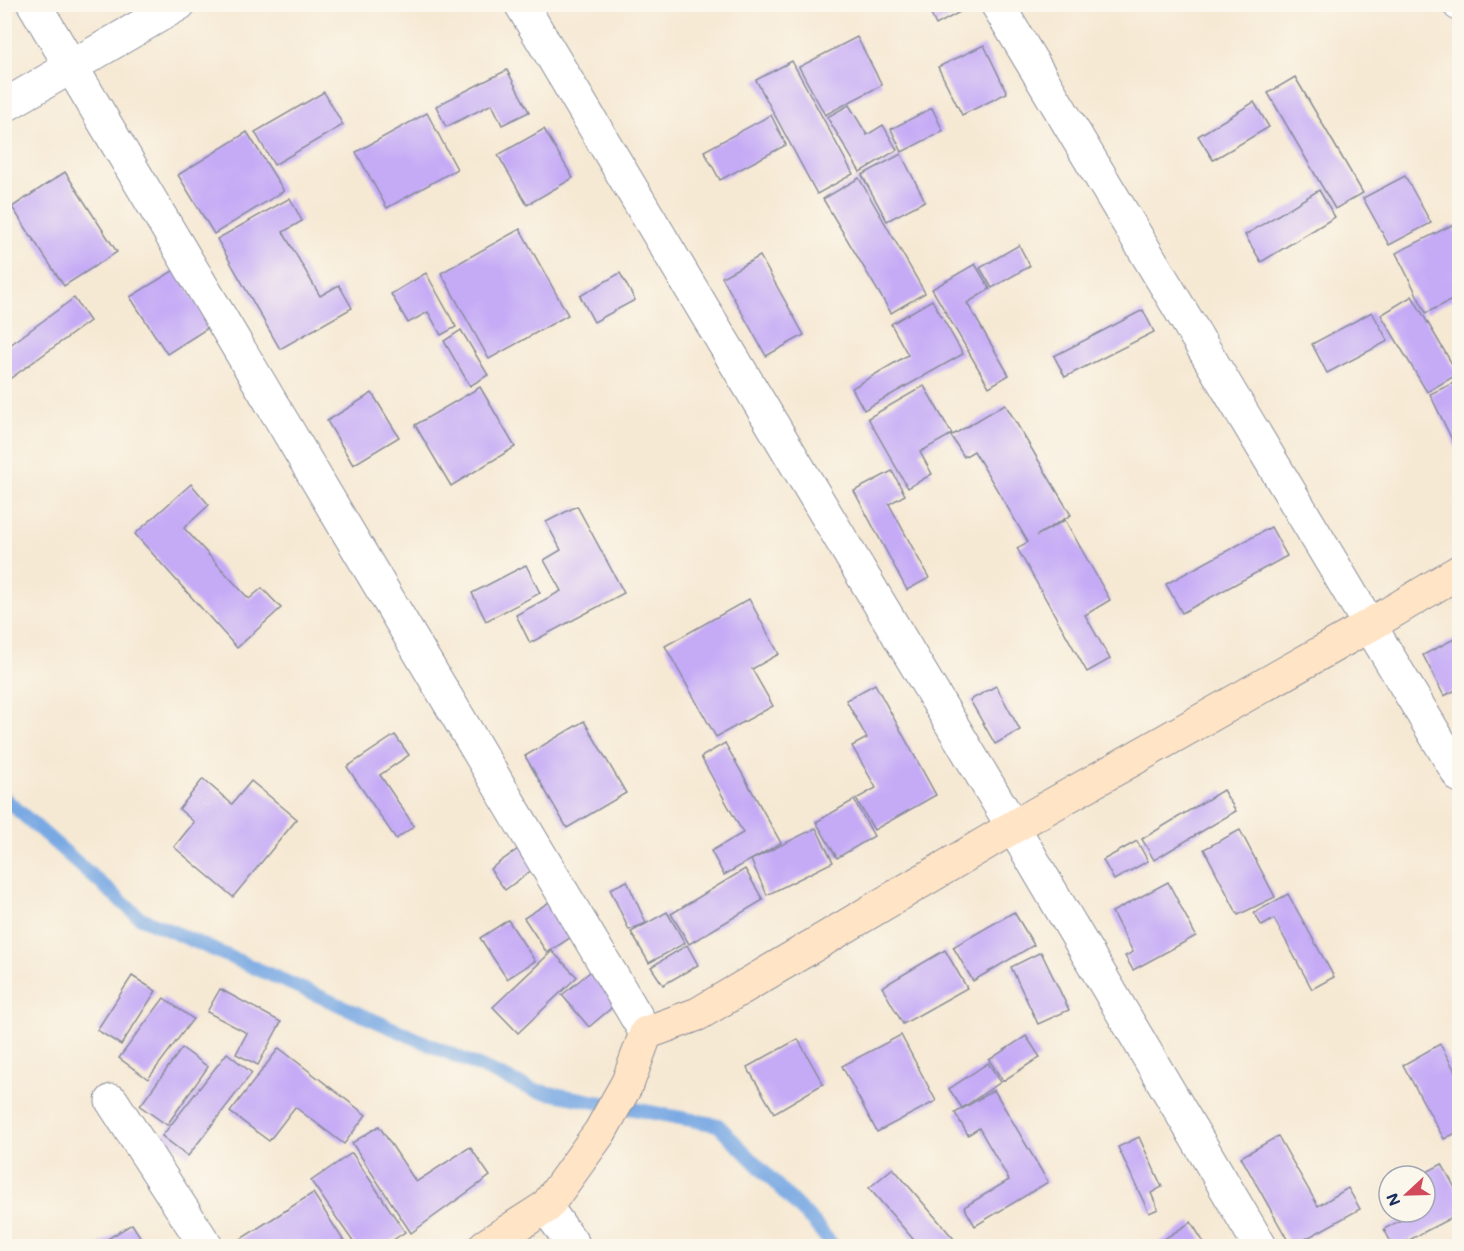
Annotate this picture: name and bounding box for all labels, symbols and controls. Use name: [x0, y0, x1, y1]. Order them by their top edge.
north arrow: [1377, 1164, 1437, 1224]
text: N: [1381, 1190, 1405, 1209]

